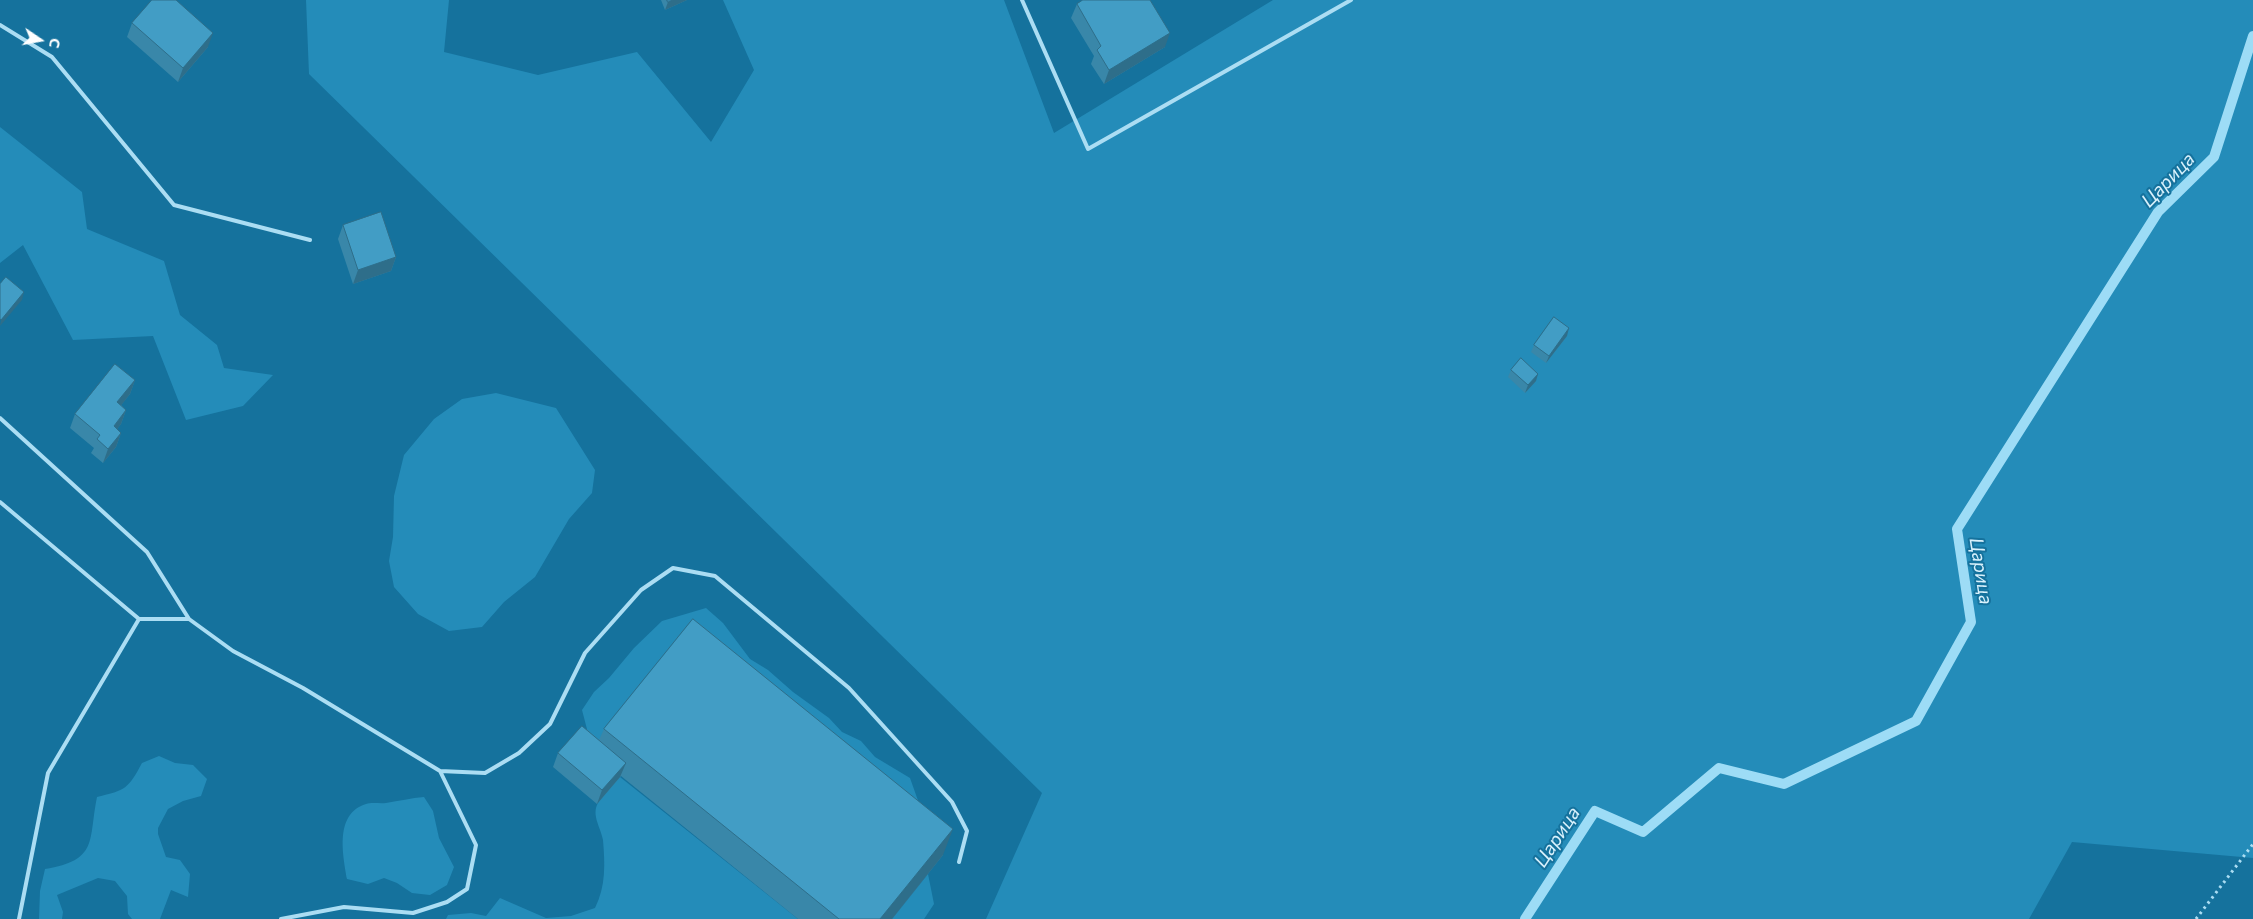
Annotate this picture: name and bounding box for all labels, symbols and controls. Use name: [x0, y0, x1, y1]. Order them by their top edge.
north arrow: [15, 15, 65, 65]
text: С: [46, 37, 64, 50]
water label: Царица: [2136, 148, 2200, 212]
water label: Царица: [1964, 536, 1998, 606]
water label: Царица: [1529, 803, 1585, 871]

